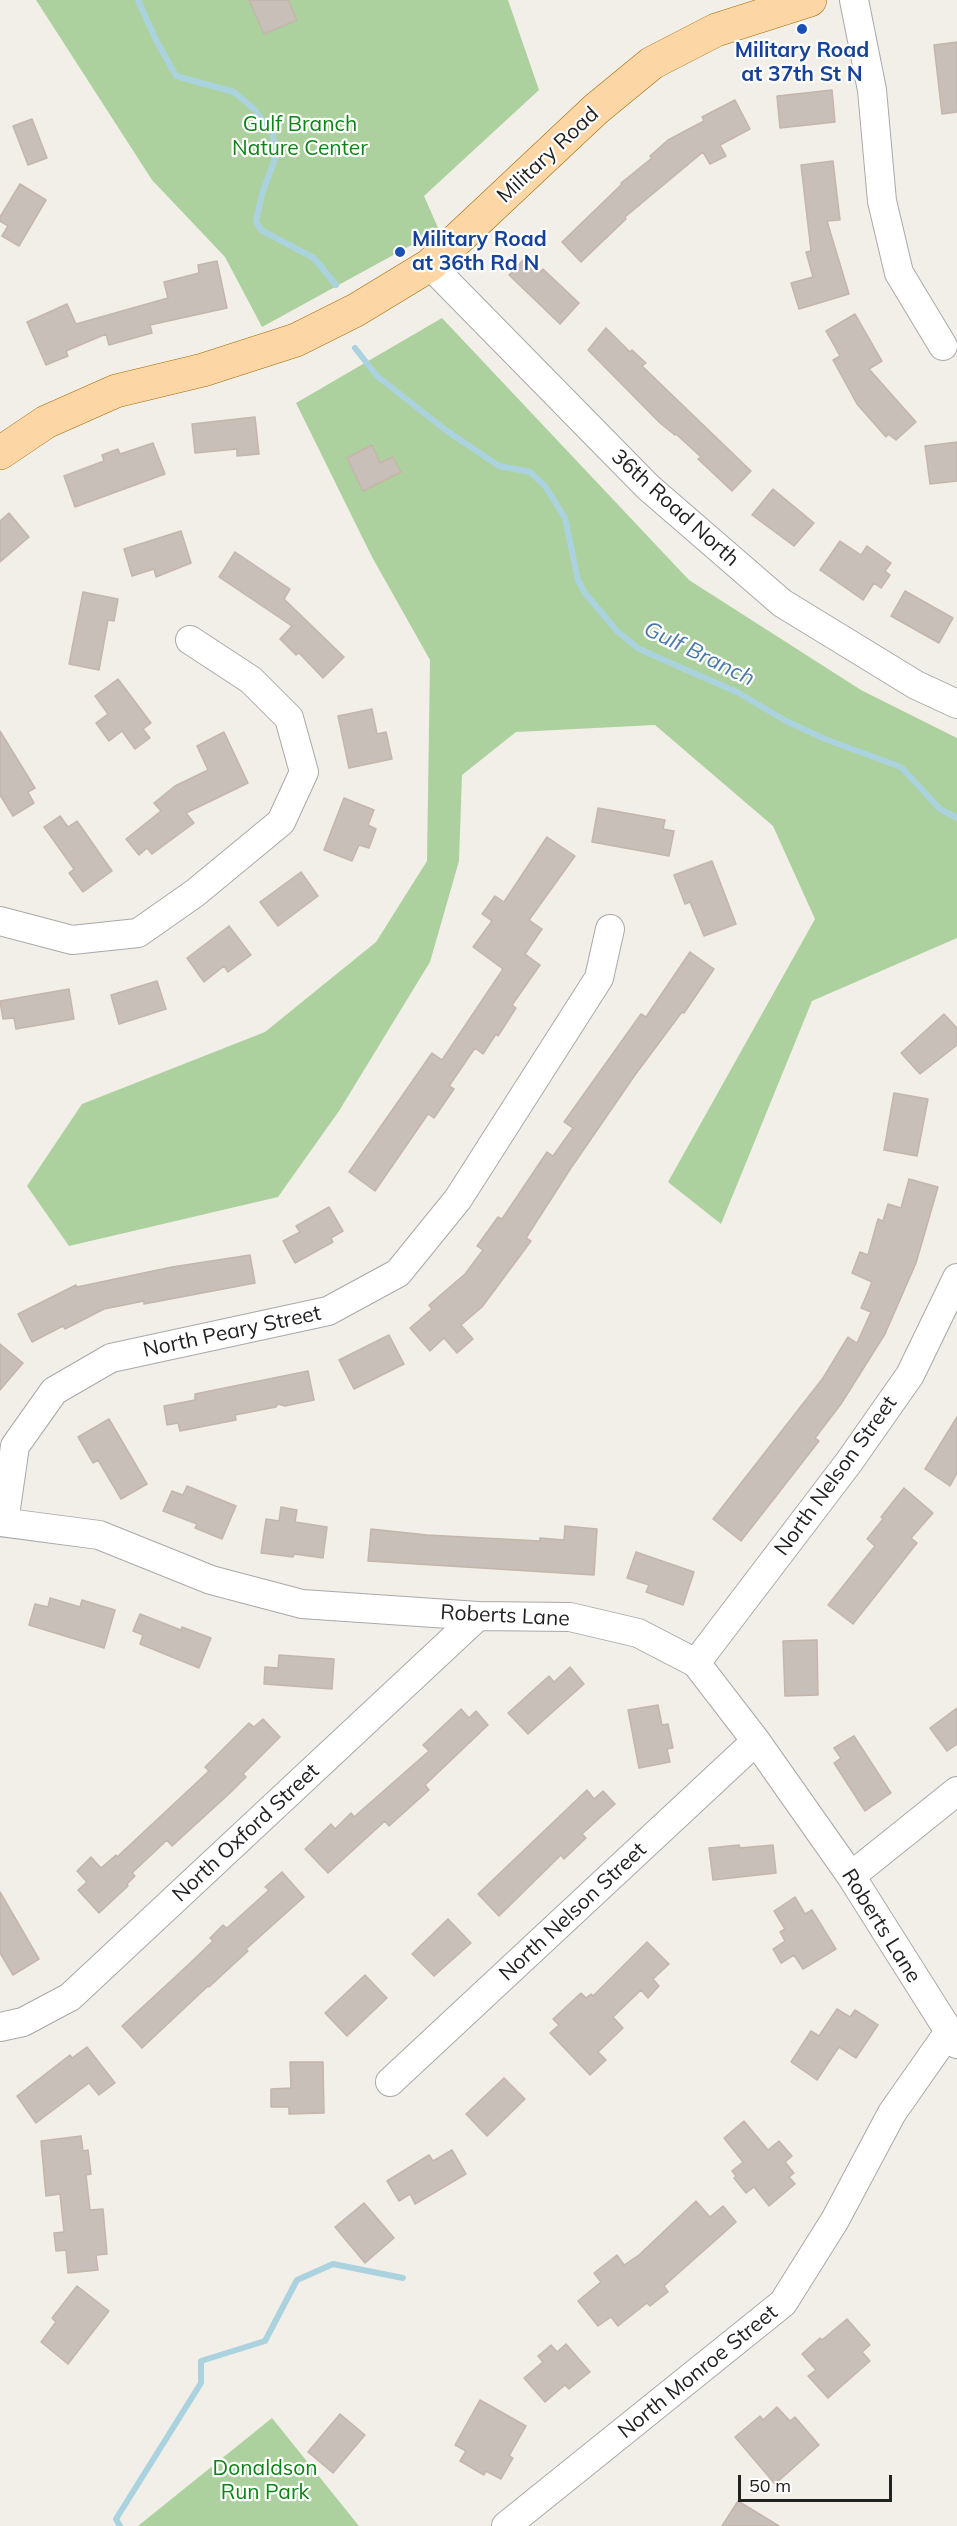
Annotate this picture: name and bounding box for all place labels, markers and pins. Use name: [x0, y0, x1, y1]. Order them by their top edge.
marker: Military Road at 37th St N: [795, 22, 809, 36]
place label: Military Road at 37th St N: [735, 38, 869, 88]
place label: Military Road at 36th Rd N: [412, 227, 547, 277]
marker: Military Road at 36th Rd N: [393, 245, 407, 259]

